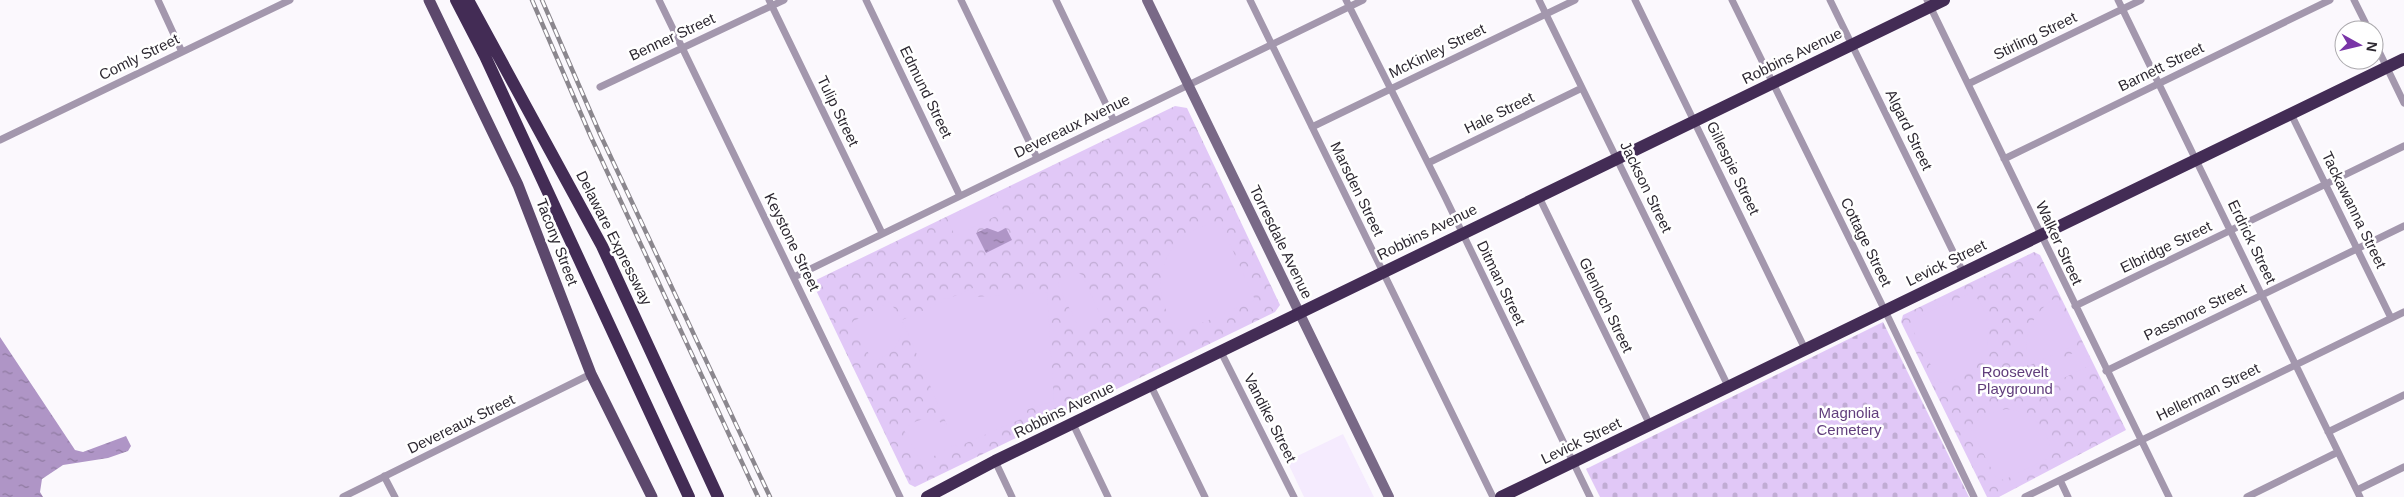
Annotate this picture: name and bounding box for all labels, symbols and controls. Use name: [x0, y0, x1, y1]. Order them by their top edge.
street label: Stirling Street: [1991, 8, 2080, 63]
street label: Benner Street: [626, 9, 718, 64]
street label: McKinley Street: [1386, 20, 1488, 81]
north arrow: [2334, 20, 2384, 70]
street label: Robbins Avenue: [1739, 24, 1844, 87]
street label: Comly Street: [96, 30, 182, 83]
street label: Barnett Street: [2115, 38, 2207, 94]
text: N: [2363, 41, 2381, 53]
street label: Edmund Street: [897, 43, 956, 141]
street label: Tulip Street: [814, 73, 863, 149]
street label: Algard Street: [1883, 87, 1937, 174]
street label: Hale Street: [1461, 88, 1537, 137]
street label: Devereaux Avenue: [1011, 90, 1132, 161]
street label: Gillespie Street: [1704, 118, 1764, 218]
street label: Jackson Street: [1617, 138, 1676, 236]
street label: Marsden Street: [1327, 139, 1388, 239]
street label: Tackawanna Street: [2319, 149, 2390, 272]
street label: Delaware Expressway: [573, 168, 656, 308]
street label: Torresdale Avenue: [1247, 182, 1316, 301]
street label: Keystone Street: [761, 190, 824, 294]
street label: Cottage Street: [1838, 195, 1896, 290]
street label: Tacony Street: [533, 196, 582, 288]
street label: Erdrick Street: [2225, 197, 2280, 287]
street label: Walker Street: [2033, 198, 2087, 288]
street label: Robbins Avenue: [1374, 200, 1479, 263]
street label: Elbridge Street: [2117, 217, 2215, 276]
street label: Levick Street: [1903, 236, 1989, 289]
street label: Ditman Street: [1474, 238, 1530, 328]
street label: Glenloch Street: [1576, 255, 1637, 356]
street label: Passmore Street: [2141, 279, 2249, 344]
street label: Hellerman Street: [2153, 359, 2263, 424]
park label: Roosevelt Playground: [1977, 363, 2053, 397]
street label: Vandike Street: [1241, 371, 1300, 466]
street label: Robbins Avenue: [1011, 378, 1116, 441]
street label: Devereaux Street: [405, 390, 518, 457]
park label: Magnolia Cemetery: [1816, 404, 1882, 438]
street label: Levick Street: [1538, 414, 1624, 467]

